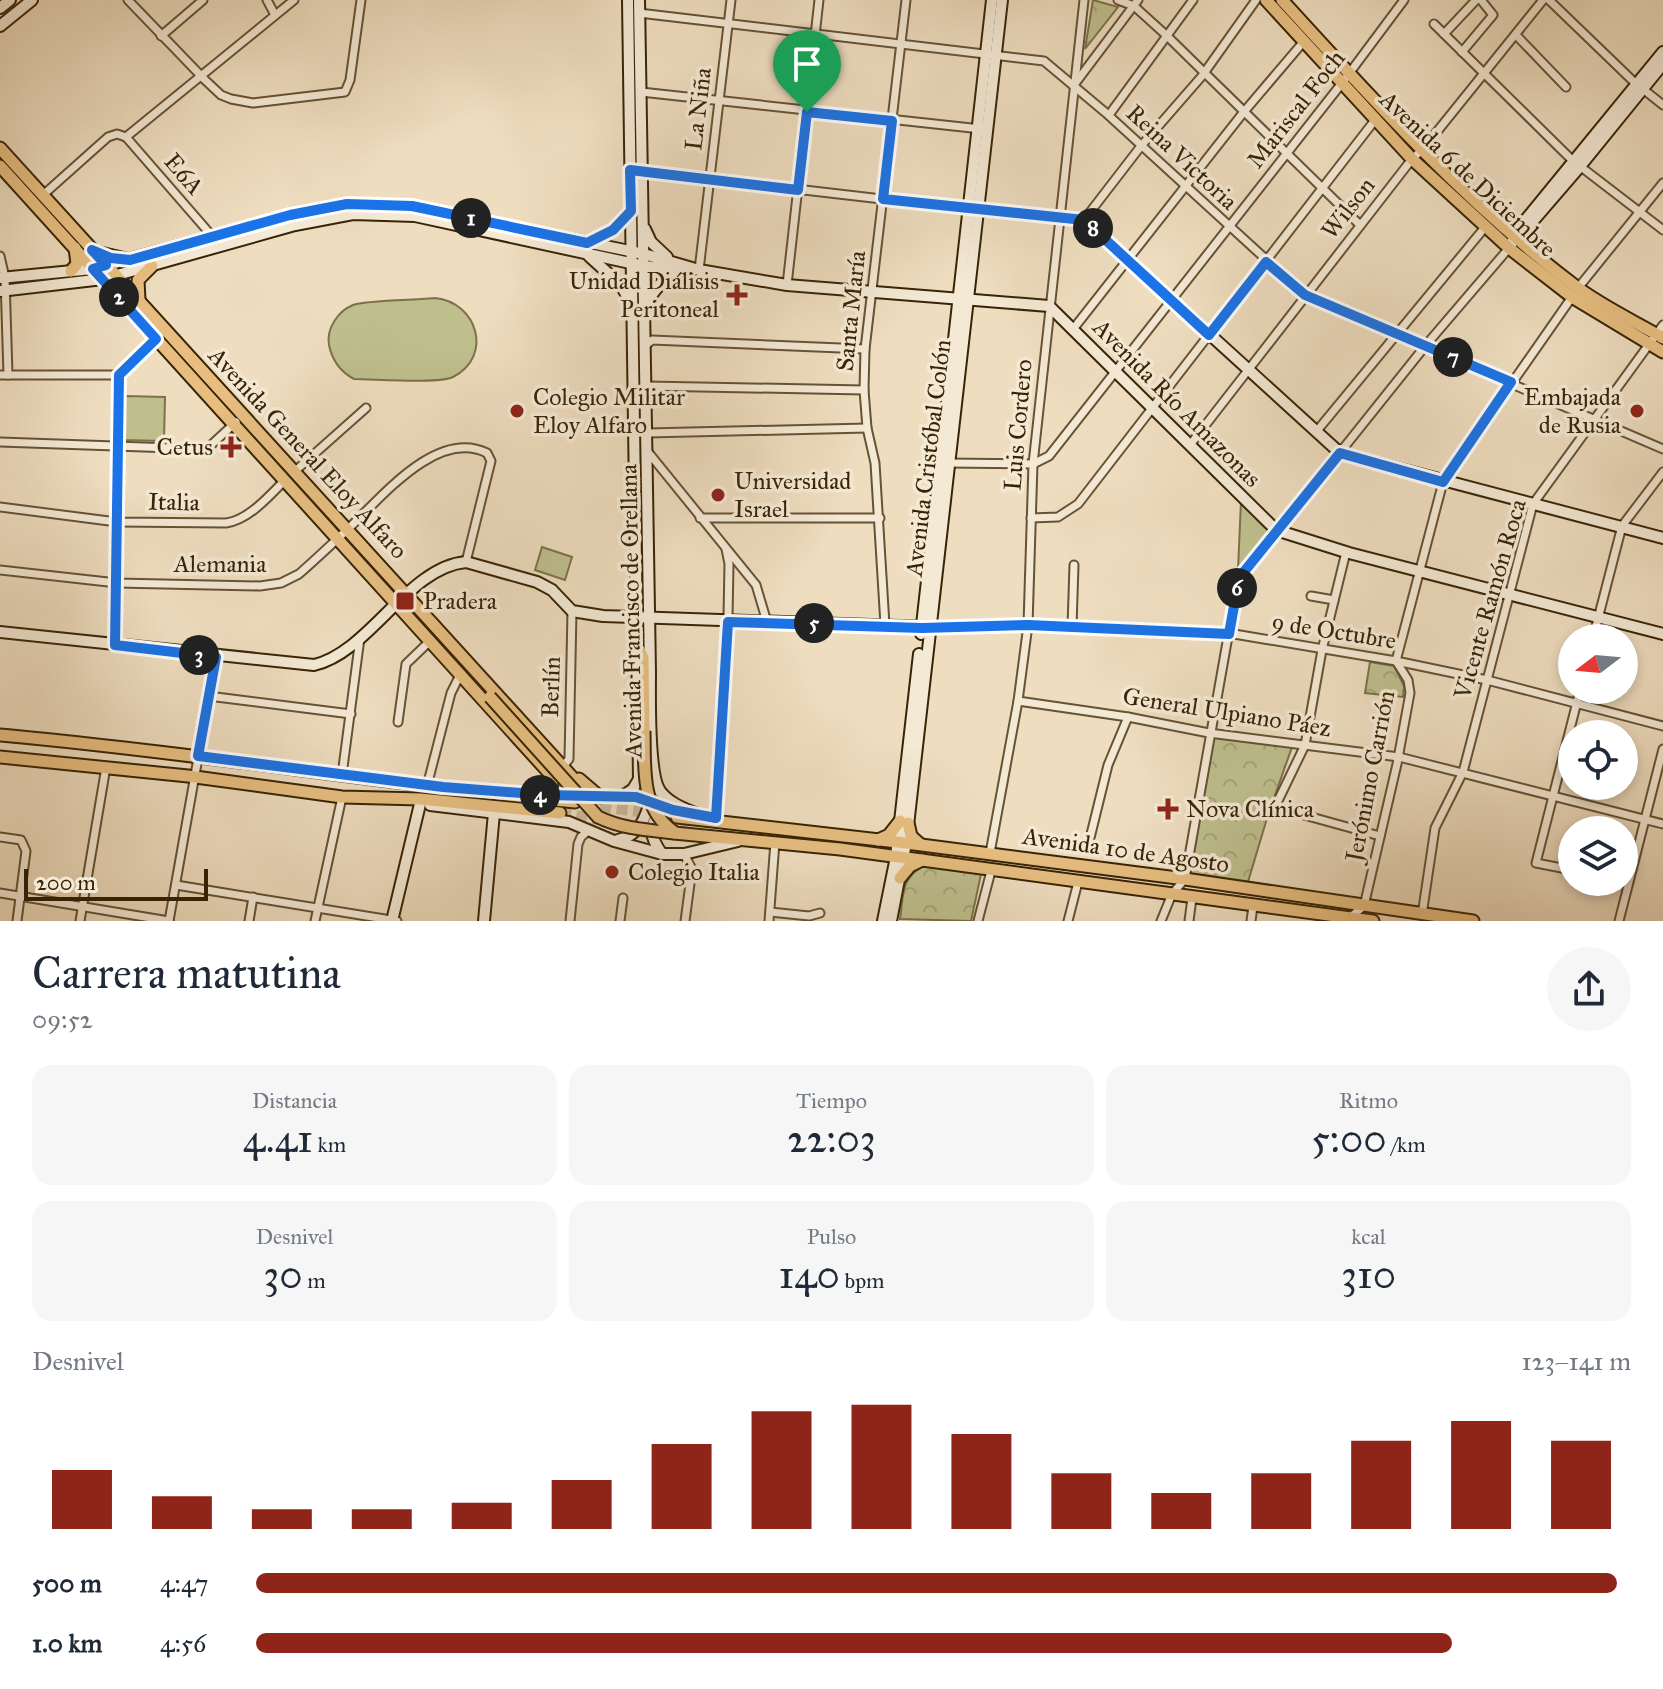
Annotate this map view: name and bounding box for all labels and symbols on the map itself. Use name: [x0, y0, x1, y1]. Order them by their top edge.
pin: [773, 30, 841, 112]
street label: Mariscal Foch: [1240, 44, 1352, 174]
street label: La Niña: [678, 65, 718, 152]
street label: Avenida 6 de Diciembre: [1373, 84, 1562, 264]
street label: Reina Victoria: [1120, 98, 1245, 217]
street label: E6A: [158, 147, 210, 201]
street label: Wilson: [1315, 171, 1381, 245]
pin: 1: [451, 198, 491, 238]
pin: 8: [1073, 208, 1113, 248]
street label: Santa María: [830, 248, 872, 373]
place label: Unidad Diálisis Peritoneal: [569, 266, 720, 324]
pin: 2: [99, 277, 139, 317]
marker: Unidad Diálisis Peritoneal: [726, 284, 748, 306]
street label: Avenida Río Amazonas: [1086, 312, 1267, 493]
pin: 7: [1433, 337, 1473, 377]
street label: Avenida Cristóbal Colón: [898, 338, 957, 579]
street label: Avenida General Eloy Alfaro: [201, 340, 414, 565]
street label: Luis Cordero: [997, 358, 1039, 492]
place label: Colegio Militar Eloy Alfaro: [533, 382, 685, 440]
place label: Embajada de Rusia: [1524, 382, 1622, 440]
marker: Colegio Militar Eloy Alfaro: [508, 402, 526, 420]
marker: Embajada de Rusia: [1628, 402, 1646, 420]
place label: Cetus: [157, 432, 213, 462]
marker: Cetus: [220, 436, 242, 458]
street label: Avenida Francisco de Orellana: [613, 463, 649, 759]
place label: Universidad Israel: [734, 466, 851, 524]
marker: Universidad Israel: [709, 486, 727, 504]
street label: Italia: [148, 487, 201, 517]
street label: Vicente Ramón Roca: [1447, 495, 1533, 703]
street label: Alemania: [173, 549, 267, 579]
pin: 6: [1217, 568, 1257, 608]
place label: Pradera: [423, 586, 498, 616]
marker: Pradera: [394, 590, 416, 612]
pin: 5: [794, 603, 834, 643]
street label: 9 de Octubre: [1270, 606, 1398, 656]
north arrow: [1558, 624, 1638, 704]
pin: 3: [179, 635, 219, 675]
street label: Berlín: [535, 656, 567, 718]
street label: General Ulpiano Páez: [1121, 681, 1333, 743]
street label: Jerónimo Carrión: [1338, 688, 1401, 867]
pin: 4: [520, 775, 560, 815]
place label: Nova Clínica: [1186, 794, 1315, 824]
marker: Nova Clínica: [1157, 798, 1179, 820]
street label: Avenida 10 de Agosto: [1020, 821, 1231, 879]
place label: Colegio Italia: [628, 857, 761, 887]
marker: Colegio Italia: [603, 863, 621, 881]
scale bar: [24, 865, 208, 901]

